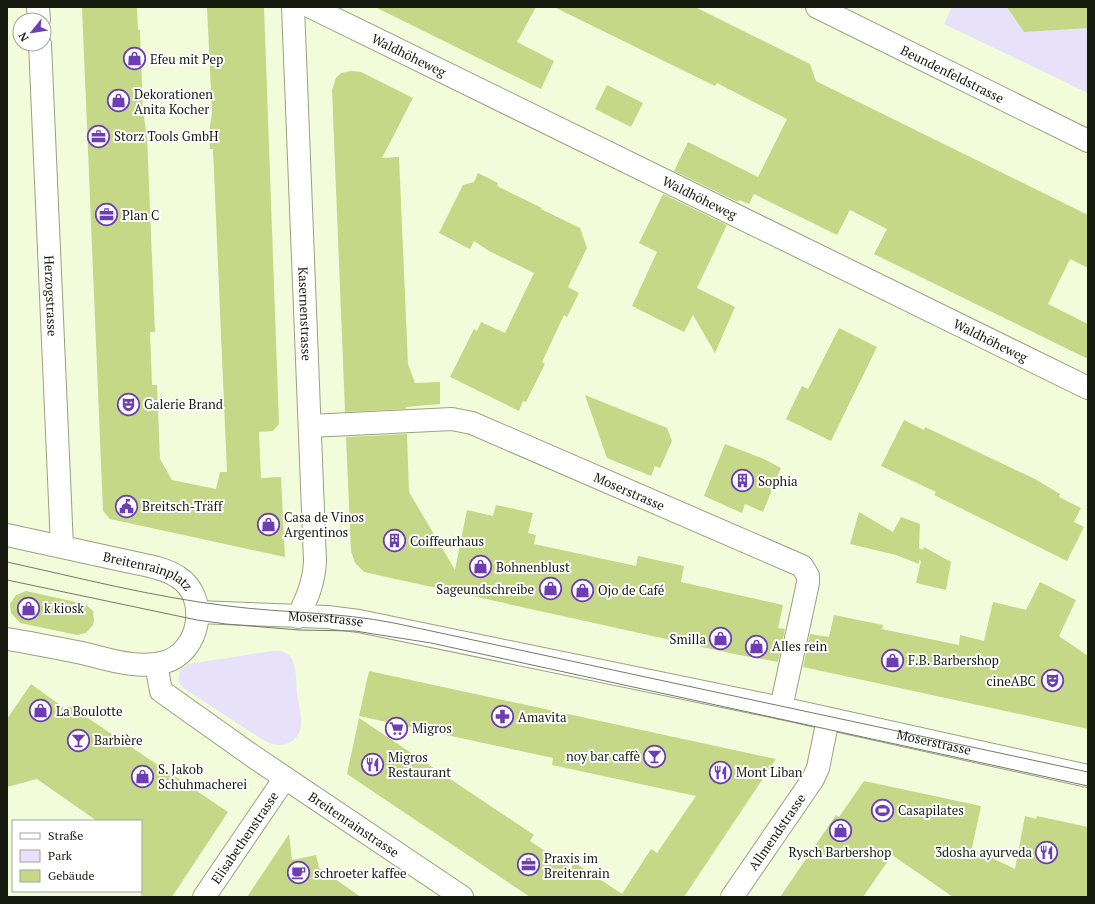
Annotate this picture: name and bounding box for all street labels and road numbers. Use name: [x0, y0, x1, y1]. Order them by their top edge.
street label: Waldhöheweg: [369, 29, 449, 81]
street label: Beundenfeldstrasse: [898, 41, 1007, 107]
street label: Waldhöheweg: [660, 172, 740, 224]
street label: Herzogstrasse: [40, 255, 62, 337]
street label: Kasernenstrasse: [294, 266, 316, 361]
street label: Waldhöheweg: [950, 314, 1031, 366]
street label: Moserstrasse: [591, 468, 668, 514]
street label: Breitenrainplatz: [101, 547, 197, 594]
street label: Moserstrasse: [288, 607, 365, 631]
street label: Moserstrasse: [895, 725, 973, 759]
street label: Breitenrainstrasse: [305, 787, 403, 861]
street label: Elisabethenstrasse: [207, 788, 282, 887]
street label: Allmendstrasse: [744, 790, 809, 874]

